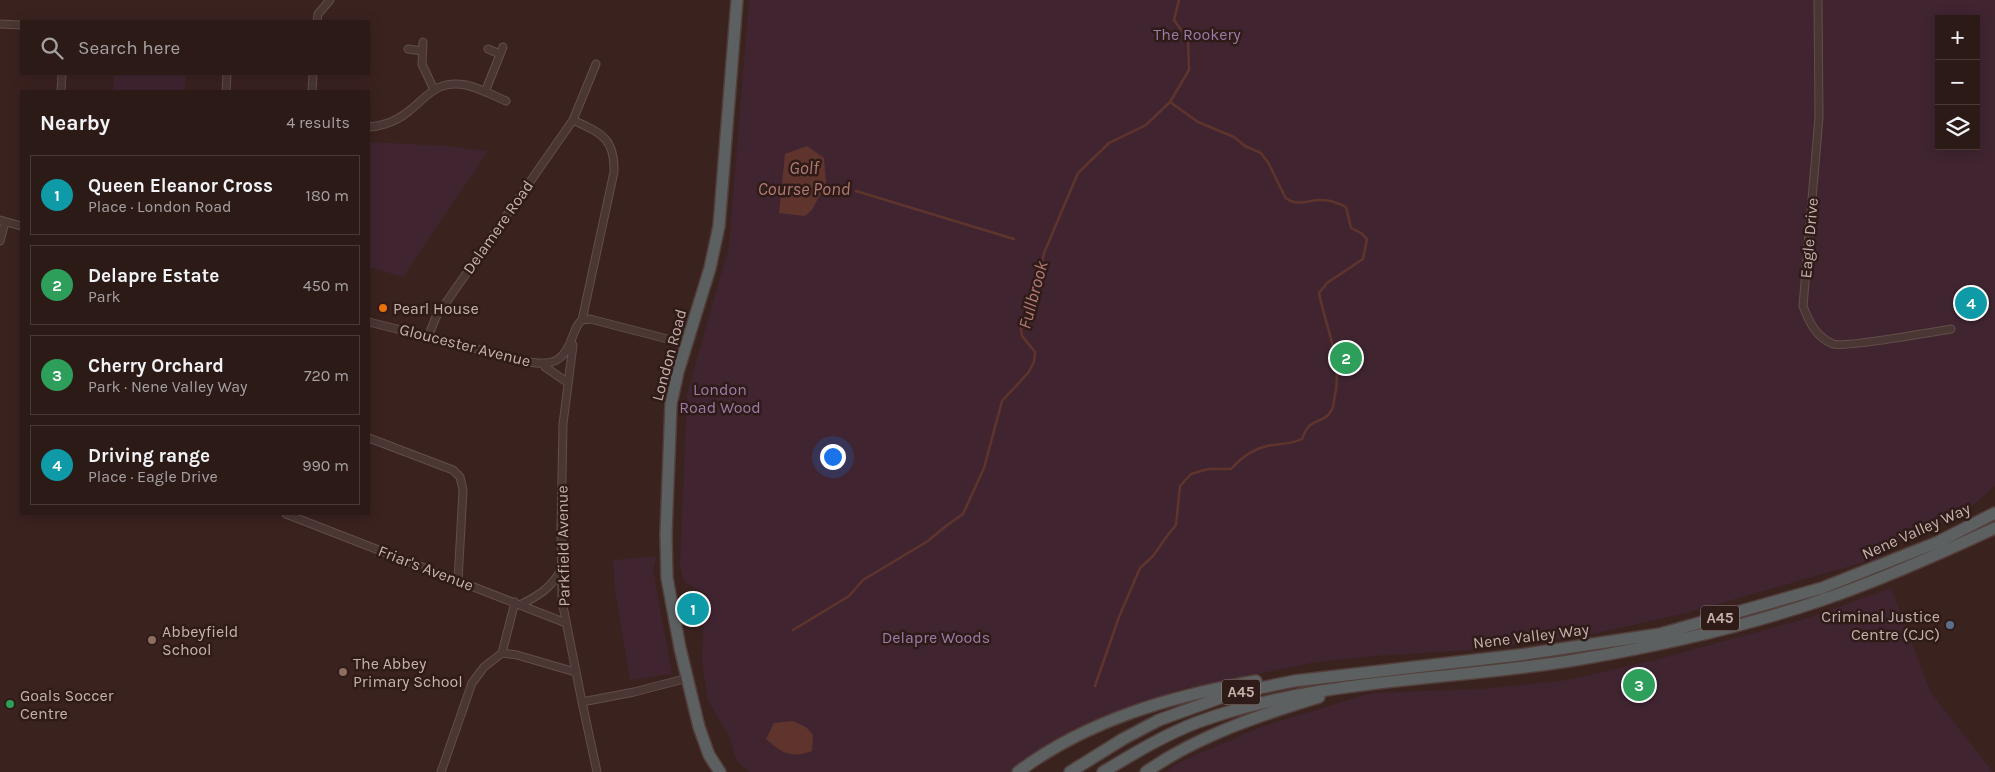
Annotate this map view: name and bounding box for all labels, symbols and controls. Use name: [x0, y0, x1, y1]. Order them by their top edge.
map controls: [1935, 15, 1980, 150]
button: +: [1935, 15, 1980, 60]
search box: [20, 20, 370, 75]
park label: The Rookery: [1153, 25, 1241, 44]
icon: search: [38, 34, 66, 62]
text: Search here: [78, 37, 180, 59]
button: −: [1935, 60, 1980, 105]
button: layers: [1935, 105, 1980, 150]
text: Nearby: [40, 111, 110, 135]
text: 4 results: [286, 113, 350, 132]
water label: Golf Course Pond: [758, 157, 851, 200]
text: Queen Eleanor Cross: [88, 175, 273, 197]
street label: Delamere Road: [459, 177, 537, 277]
text: 1: [54, 186, 60, 205]
text: 180 m: [306, 186, 349, 205]
text: Place · London Road: [88, 197, 231, 216]
street label: Eagle Drive: [1796, 197, 1822, 279]
water label: Fullbrook: [1013, 258, 1053, 331]
text: Delapre Estate: [88, 265, 219, 287]
text: 2: [52, 276, 62, 295]
text: 450 m: [303, 276, 349, 295]
pin: 4: [1955, 284, 1987, 322]
text: Park: [88, 287, 120, 306]
place label: Pearl House: [393, 299, 479, 318]
marker: Pearl House: [377, 302, 389, 314]
street label: London Road: [648, 307, 690, 403]
street label: Gloucester Avenue: [397, 320, 533, 370]
pin: 2: [1330, 339, 1362, 377]
text: Cherry Orchard: [88, 355, 224, 377]
text: 3: [52, 366, 62, 385]
text: 720 m: [304, 366, 349, 385]
text: Park · Nene Valley Way: [88, 377, 248, 396]
park label: London Road Wood: [679, 380, 761, 417]
your location: [820, 444, 846, 470]
text: Driving range: [88, 445, 210, 467]
text: 4: [52, 456, 62, 475]
text: 990 m: [302, 456, 349, 475]
text: Place · Eagle Drive: [88, 467, 218, 486]
street label: Parkfield Avenue: [552, 485, 574, 607]
street label: Nene Valley Way: [1859, 498, 1974, 563]
street label: Friar's Avenue: [376, 541, 476, 595]
pin: 1: [677, 590, 709, 628]
road number: A45: [1701, 606, 1739, 630]
place label: Criminal Justice Centre (CJC): [1821, 607, 1940, 644]
street label: Nene Valley Way: [1472, 619, 1591, 653]
marker: Criminal Justice Centre (CJC): [1944, 619, 1956, 631]
place label: Abbeyfield School: [162, 622, 238, 659]
park label: Delapre Woods: [882, 628, 990, 647]
marker: Abbeyfield School: [146, 634, 158, 646]
place label: The Abbey Primary School: [353, 654, 463, 691]
marker: The Abbey Primary School: [337, 666, 349, 678]
pin: 3: [1623, 666, 1655, 704]
road number: A45: [1222, 680, 1260, 704]
place label: Goals Soccer Centre: [20, 686, 114, 723]
marker: Goals Soccer Centre: [4, 698, 16, 710]

